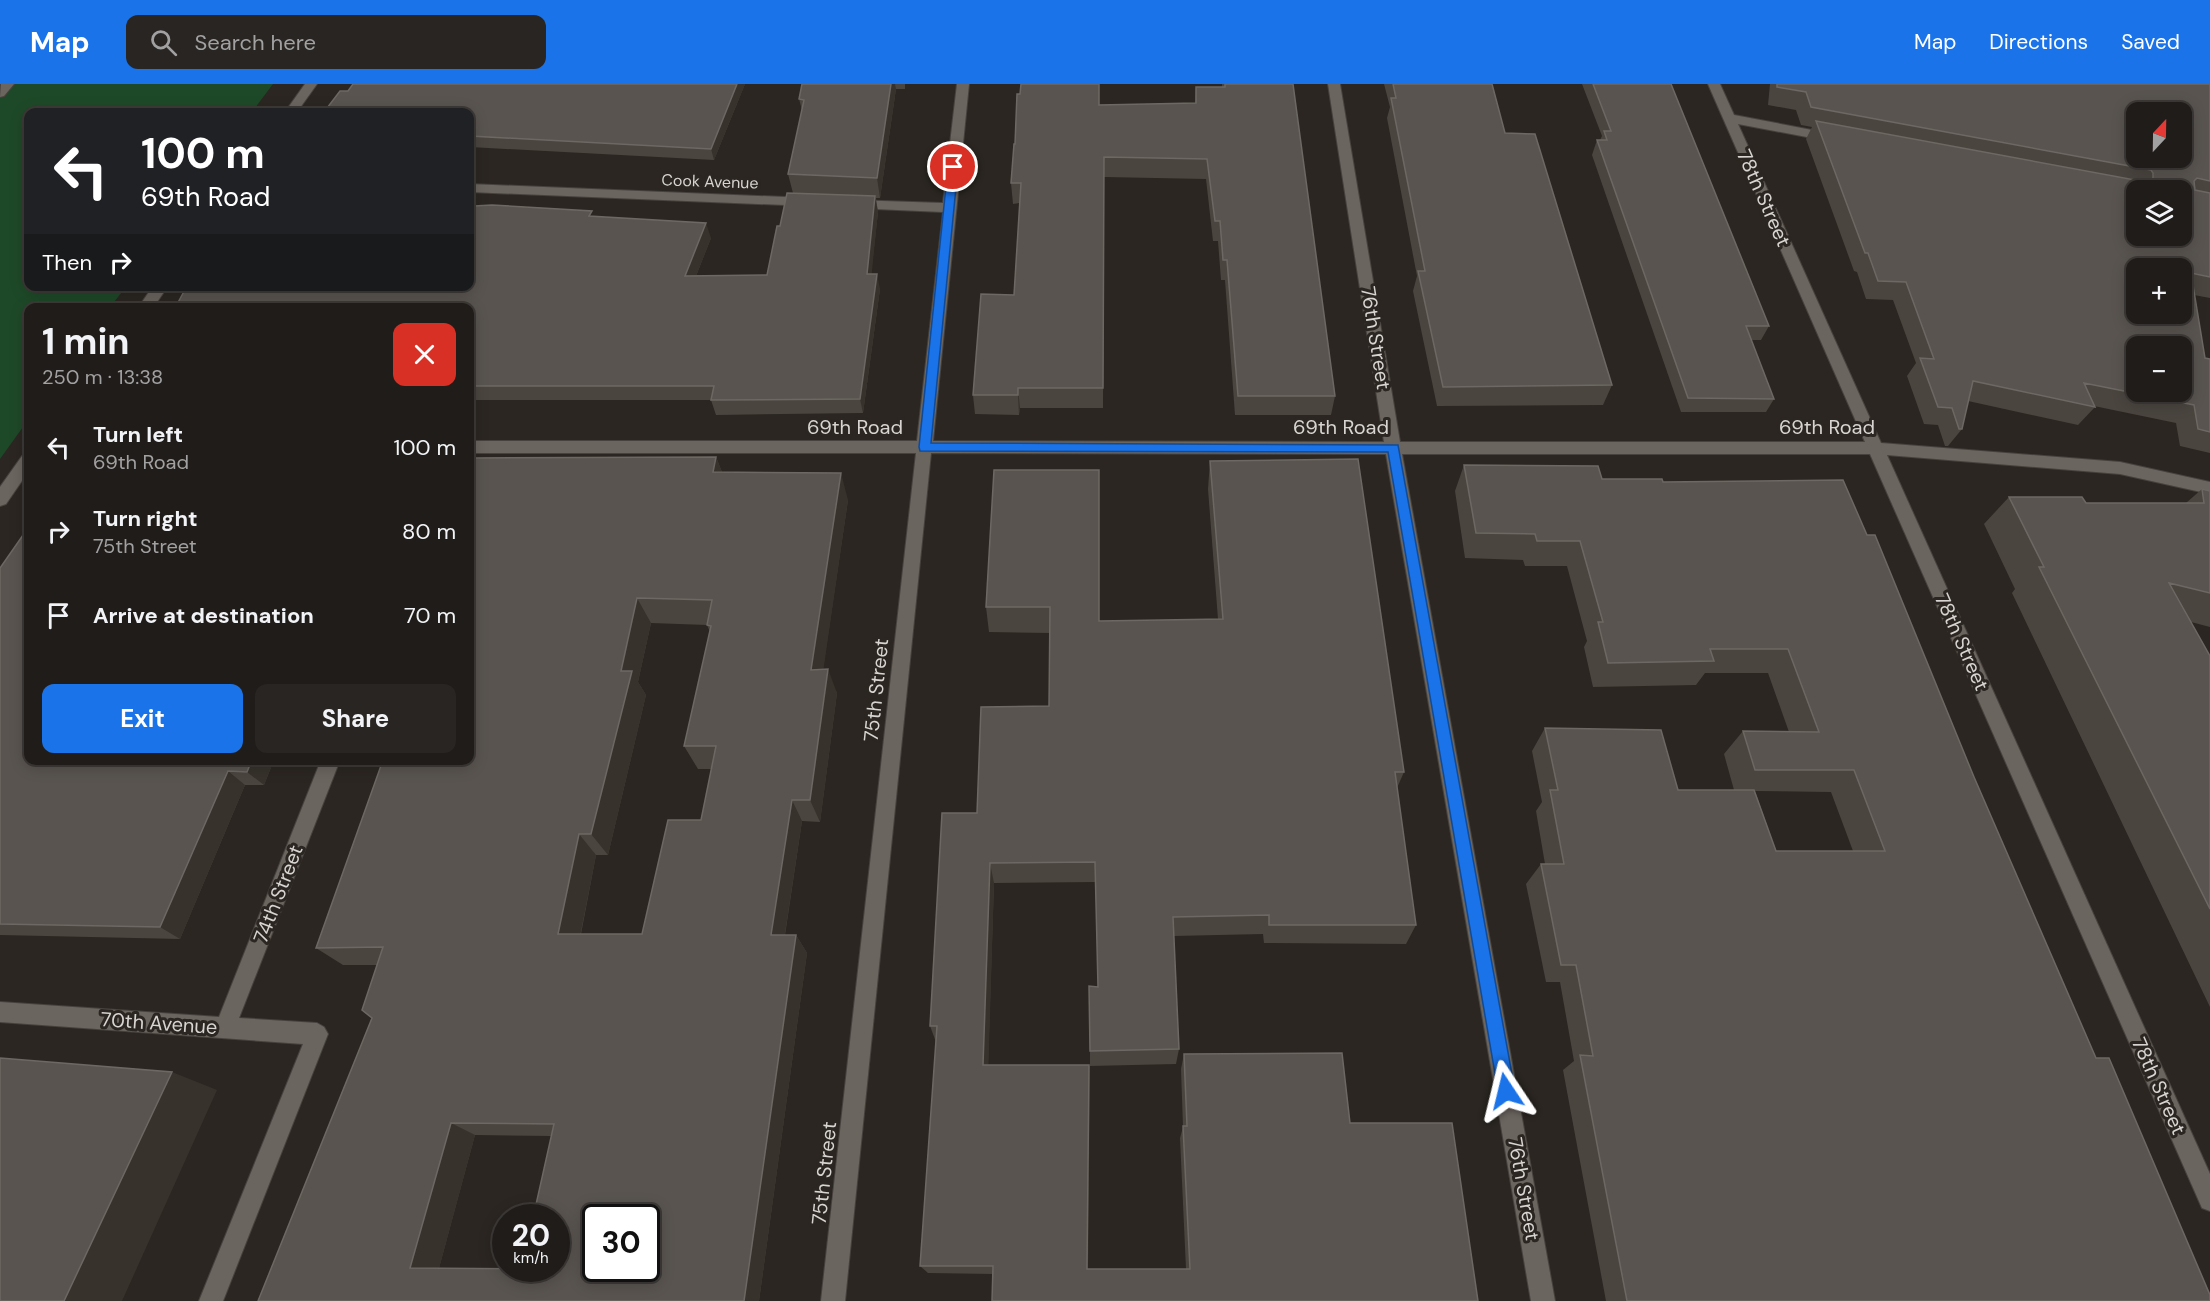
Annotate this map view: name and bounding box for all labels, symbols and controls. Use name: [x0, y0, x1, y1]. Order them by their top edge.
search box: [126, 15, 546, 69]
text: Map: [30, 24, 90, 61]
icon: search: [147, 26, 180, 59]
text: Search here: [195, 28, 316, 57]
text: Map: [1914, 28, 1956, 56]
text: Directions: [1989, 28, 2088, 56]
text: Saved: [2121, 28, 2180, 56]
north arrow: [2126, 102, 2192, 168]
map controls: [2126, 102, 2192, 402]
text: 100 m: [141, 126, 265, 181]
icon: left: [42, 132, 120, 210]
pin: [927, 141, 978, 192]
street label: 78th Street: [1731, 145, 1797, 251]
icon: arrive: [936, 150, 969, 183]
street label: Cook Avenue: [661, 169, 759, 194]
text: 69th Road: [141, 179, 271, 214]
button: layers: [2126, 180, 2192, 246]
icon: right: [104, 246, 137, 279]
text: Then: [42, 248, 92, 277]
button: +: [2126, 258, 2192, 324]
street label: 76th Street: [1355, 285, 1397, 392]
text: 1 min: [42, 318, 130, 365]
button: close: [393, 323, 456, 386]
button: −: [2126, 336, 2192, 402]
text: 250 m · 13:38: [42, 364, 163, 390]
street label: 69th Road: [807, 414, 903, 440]
street label: 69th Road: [1293, 414, 1389, 440]
street label: 69th Road: [1779, 414, 1875, 440]
text: Turn left: [93, 420, 183, 449]
icon: left: [42, 431, 75, 464]
text: 100 m: [394, 433, 456, 462]
text: 69th Road: [93, 449, 189, 475]
text: Turn right: [93, 504, 198, 533]
icon: right: [42, 515, 75, 548]
text: 80 m: [402, 517, 456, 546]
text: 75th Street: [93, 533, 197, 559]
street label: 78th Street: [1929, 589, 1995, 695]
icon: arrive: [42, 599, 75, 632]
text: Arrive at destination: [93, 601, 314, 630]
text: 70 m: [404, 601, 456, 630]
street label: 75th Street: [858, 637, 894, 743]
button: Exit: [42, 684, 243, 753]
button: Share: [255, 684, 456, 753]
street label: 74th Street: [247, 841, 309, 947]
street label: 70th Avenue: [100, 1006, 218, 1040]
street label: 78th Street: [2126, 1033, 2192, 1139]
position arrow: [1474, 1059, 1538, 1123]
street label: 75th Street: [806, 1120, 842, 1226]
street label: 76th Street: [1502, 1136, 1546, 1243]
speed limit sign: 30: [582, 1204, 660, 1282]
text: 20: [512, 1216, 550, 1255]
text: km/h: [513, 1248, 549, 1268]

